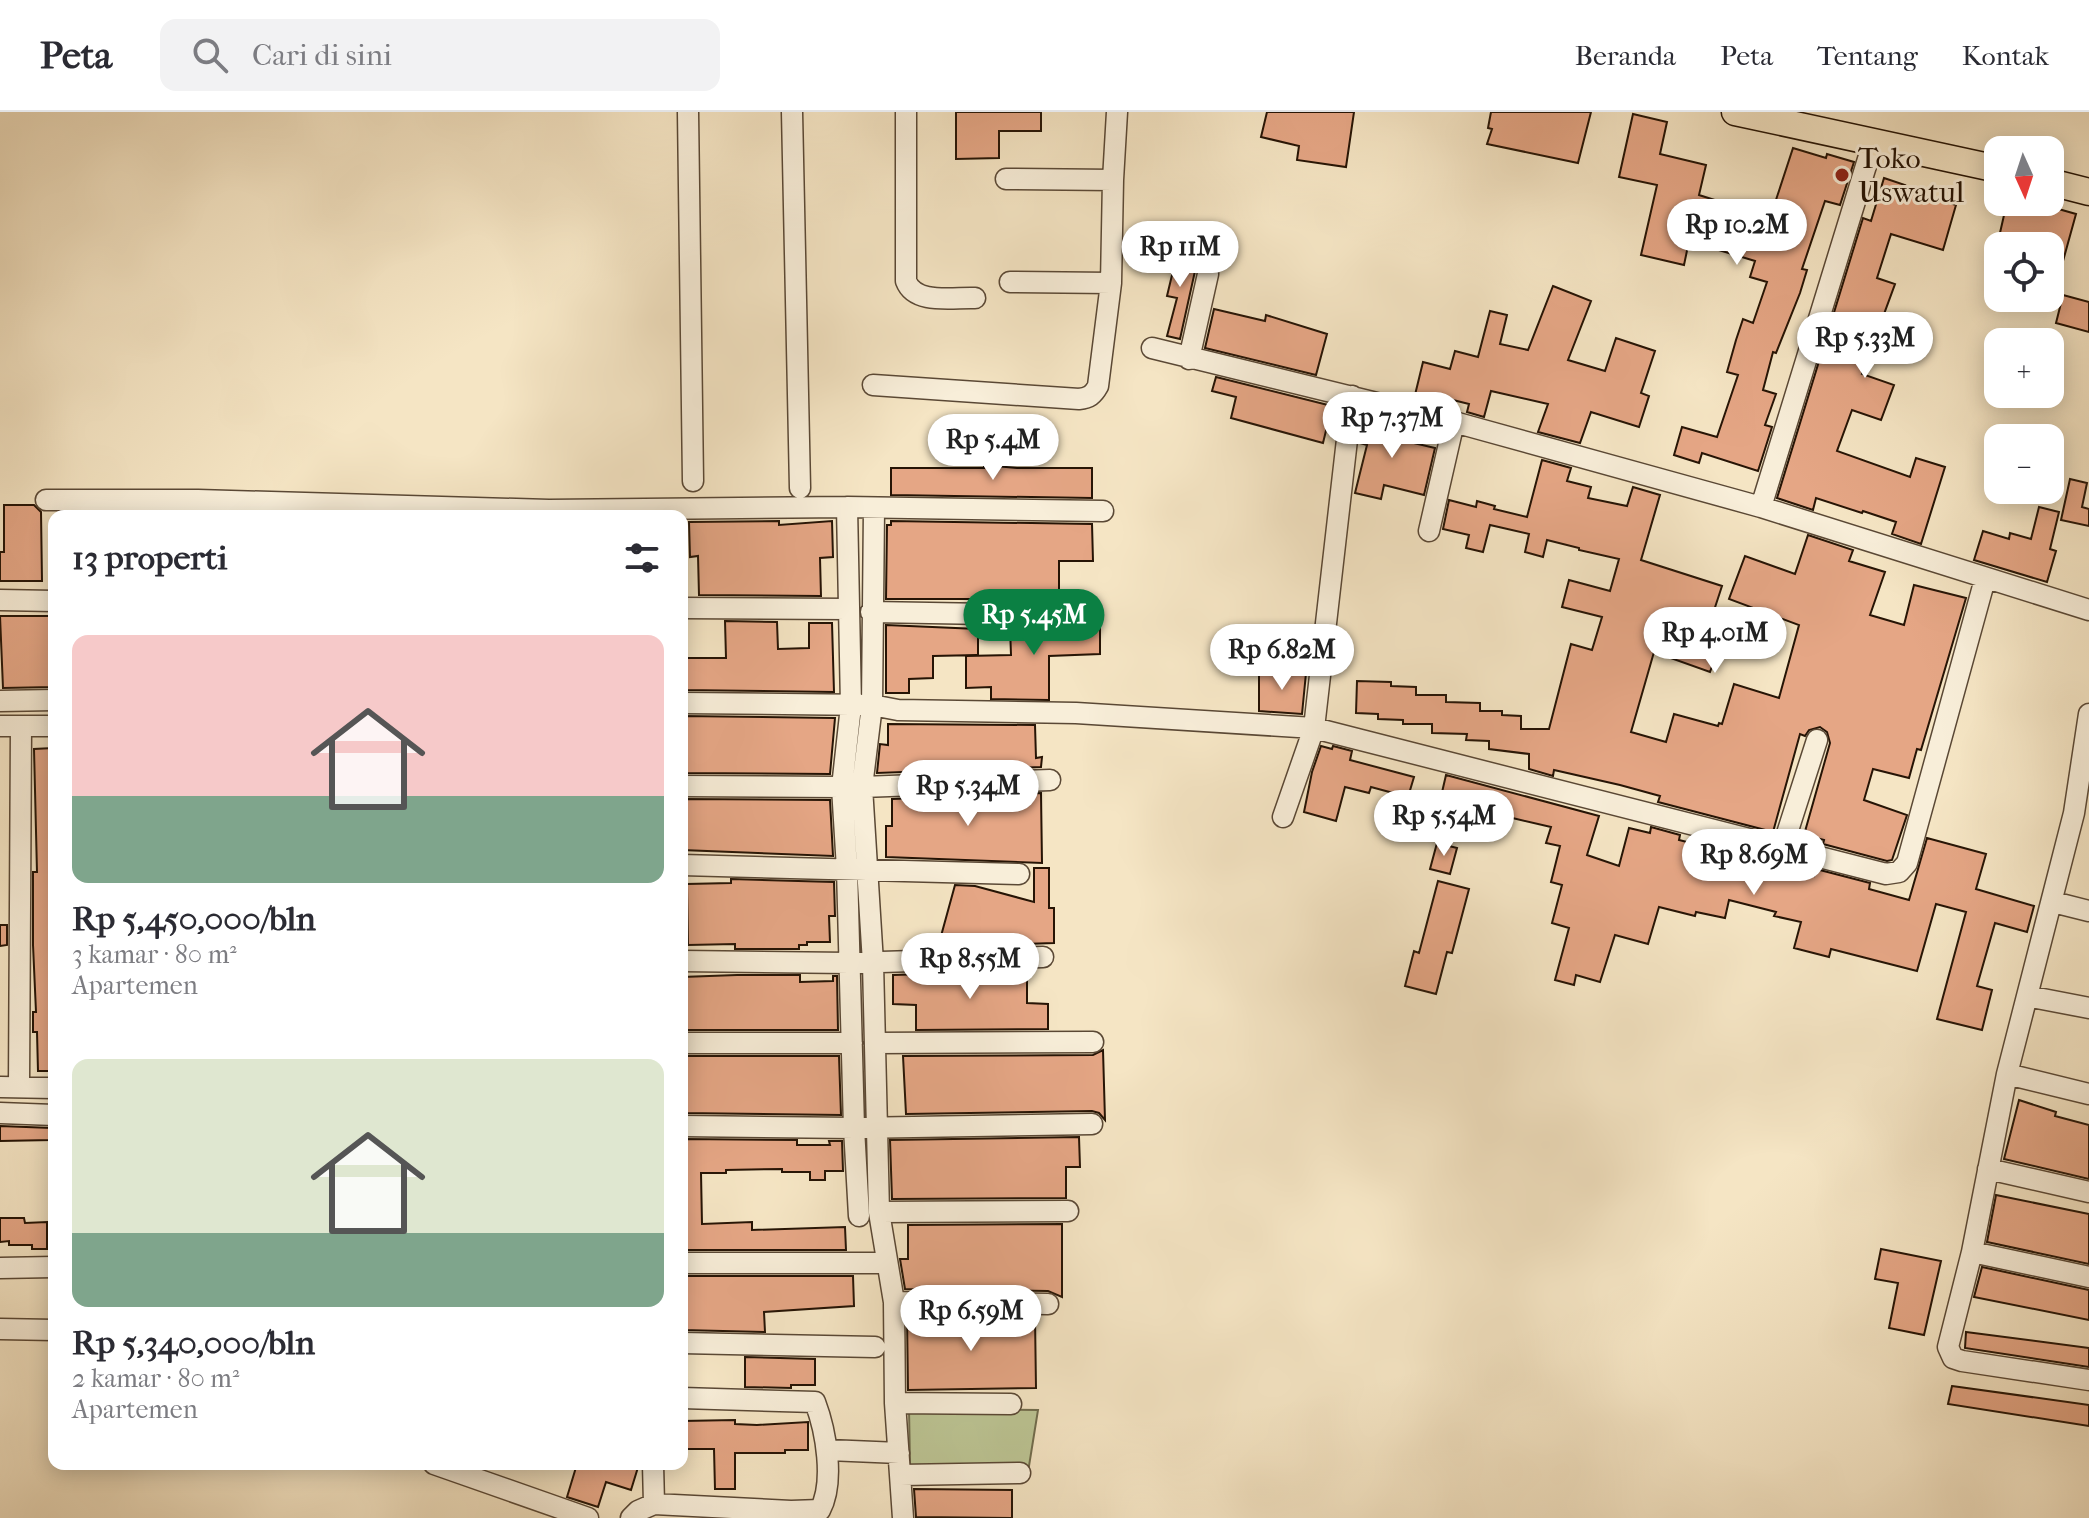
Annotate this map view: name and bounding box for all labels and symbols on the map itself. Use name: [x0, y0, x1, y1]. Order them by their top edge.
north arrow: [1984, 136, 2064, 216]
place label: Toko Uswatul: [1858, 141, 1964, 210]
marker: Toko Uswatul: [1833, 166, 1851, 184]
pin: Rp 10.2M: [1654, 199, 1820, 267]
pin: Rp 11M: [1115, 221, 1245, 289]
pin: Rp 5.33M: [1782, 312, 1948, 380]
pin: Rp 7.37M: [1309, 392, 1475, 460]
pin: Rp 5.4M: [919, 414, 1067, 482]
pin: Rp 5.45M: [951, 589, 1117, 657]
pin: Rp 4.01M: [1632, 607, 1798, 675]
pin: Rp 6.82M: [1199, 624, 1365, 692]
pin: Rp 5.34M: [885, 760, 1051, 828]
pin: Rp 5.54M: [1361, 790, 1527, 858]
pin: Rp 8.69M: [1671, 829, 1837, 897]
pin: Rp 8.55M: [887, 933, 1053, 1001]
pin: Rp 6.59M: [888, 1285, 1054, 1353]

